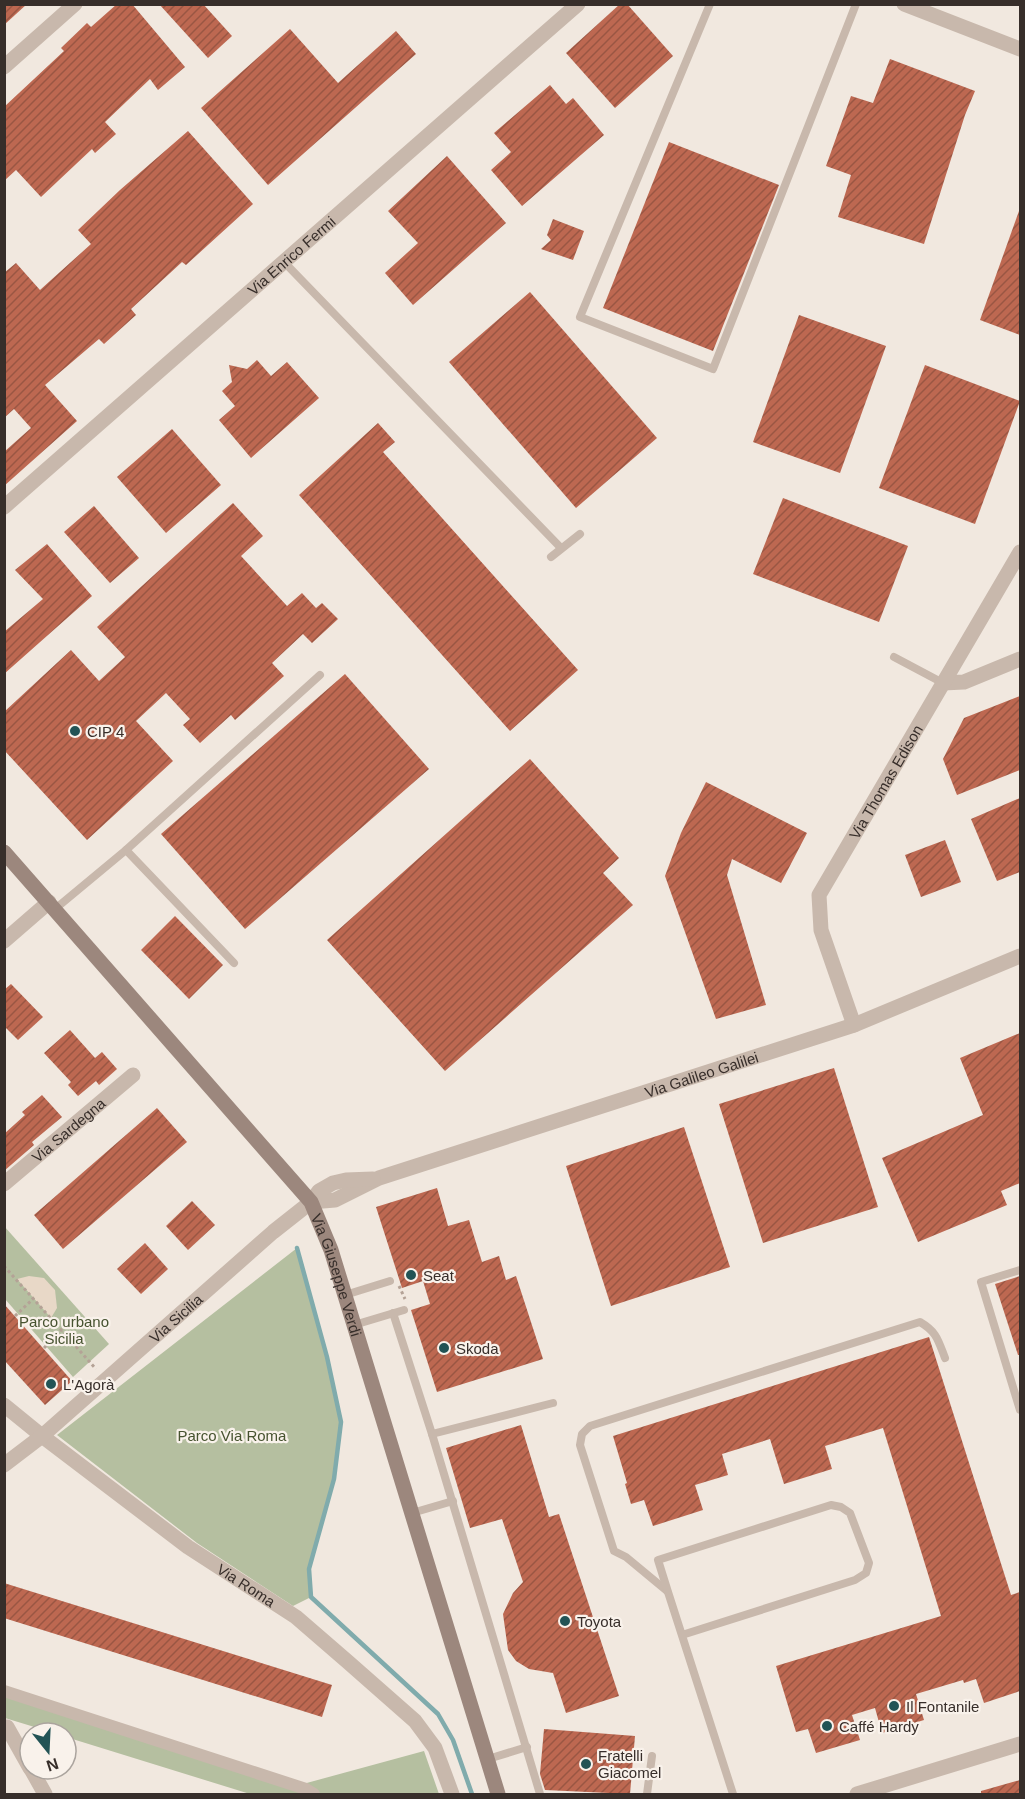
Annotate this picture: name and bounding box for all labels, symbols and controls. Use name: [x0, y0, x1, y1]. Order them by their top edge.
street label: Via Enrico Fermi: [244, 212, 339, 298]
street label: Via Thomas Edison: [845, 721, 926, 842]
place label: CIP 4: [87, 723, 124, 740]
marker: CIP 4: [68, 724, 82, 738]
street label: Via Galileo Galilei: [643, 1048, 760, 1100]
street label: Via Sardegna: [28, 1094, 109, 1166]
street label: Via Giuseppe Verdi: [308, 1211, 365, 1338]
place label: Seat: [423, 1267, 455, 1284]
marker: Seat: [404, 1268, 418, 1282]
street label: Via Sicilia: [146, 1290, 206, 1346]
park label: Parco urbano Sicilia: [19, 1313, 109, 1347]
place label: Skoda: [456, 1340, 499, 1357]
marker: Skoda: [437, 1341, 451, 1355]
place label: L'Agorà: [63, 1376, 115, 1393]
marker: L'Agorà: [44, 1377, 58, 1391]
park label: Parco Via Roma: [178, 1427, 287, 1444]
street label: Via Roma: [214, 1560, 279, 1610]
place label: Toyota: [577, 1613, 622, 1630]
marker: Toyota: [558, 1614, 572, 1628]
place label: Il Fontanile: [906, 1698, 979, 1715]
marker: Il Fontanile: [887, 1699, 901, 1713]
place label: Caffé Hardy: [839, 1718, 919, 1735]
marker: Caffé Hardy: [820, 1719, 834, 1733]
north arrow: [18, 1721, 78, 1781]
place label: Fratelli Giacomel: [598, 1747, 661, 1781]
text: N: [44, 1755, 61, 1775]
marker: Fratelli Giacomel: [579, 1757, 593, 1771]

